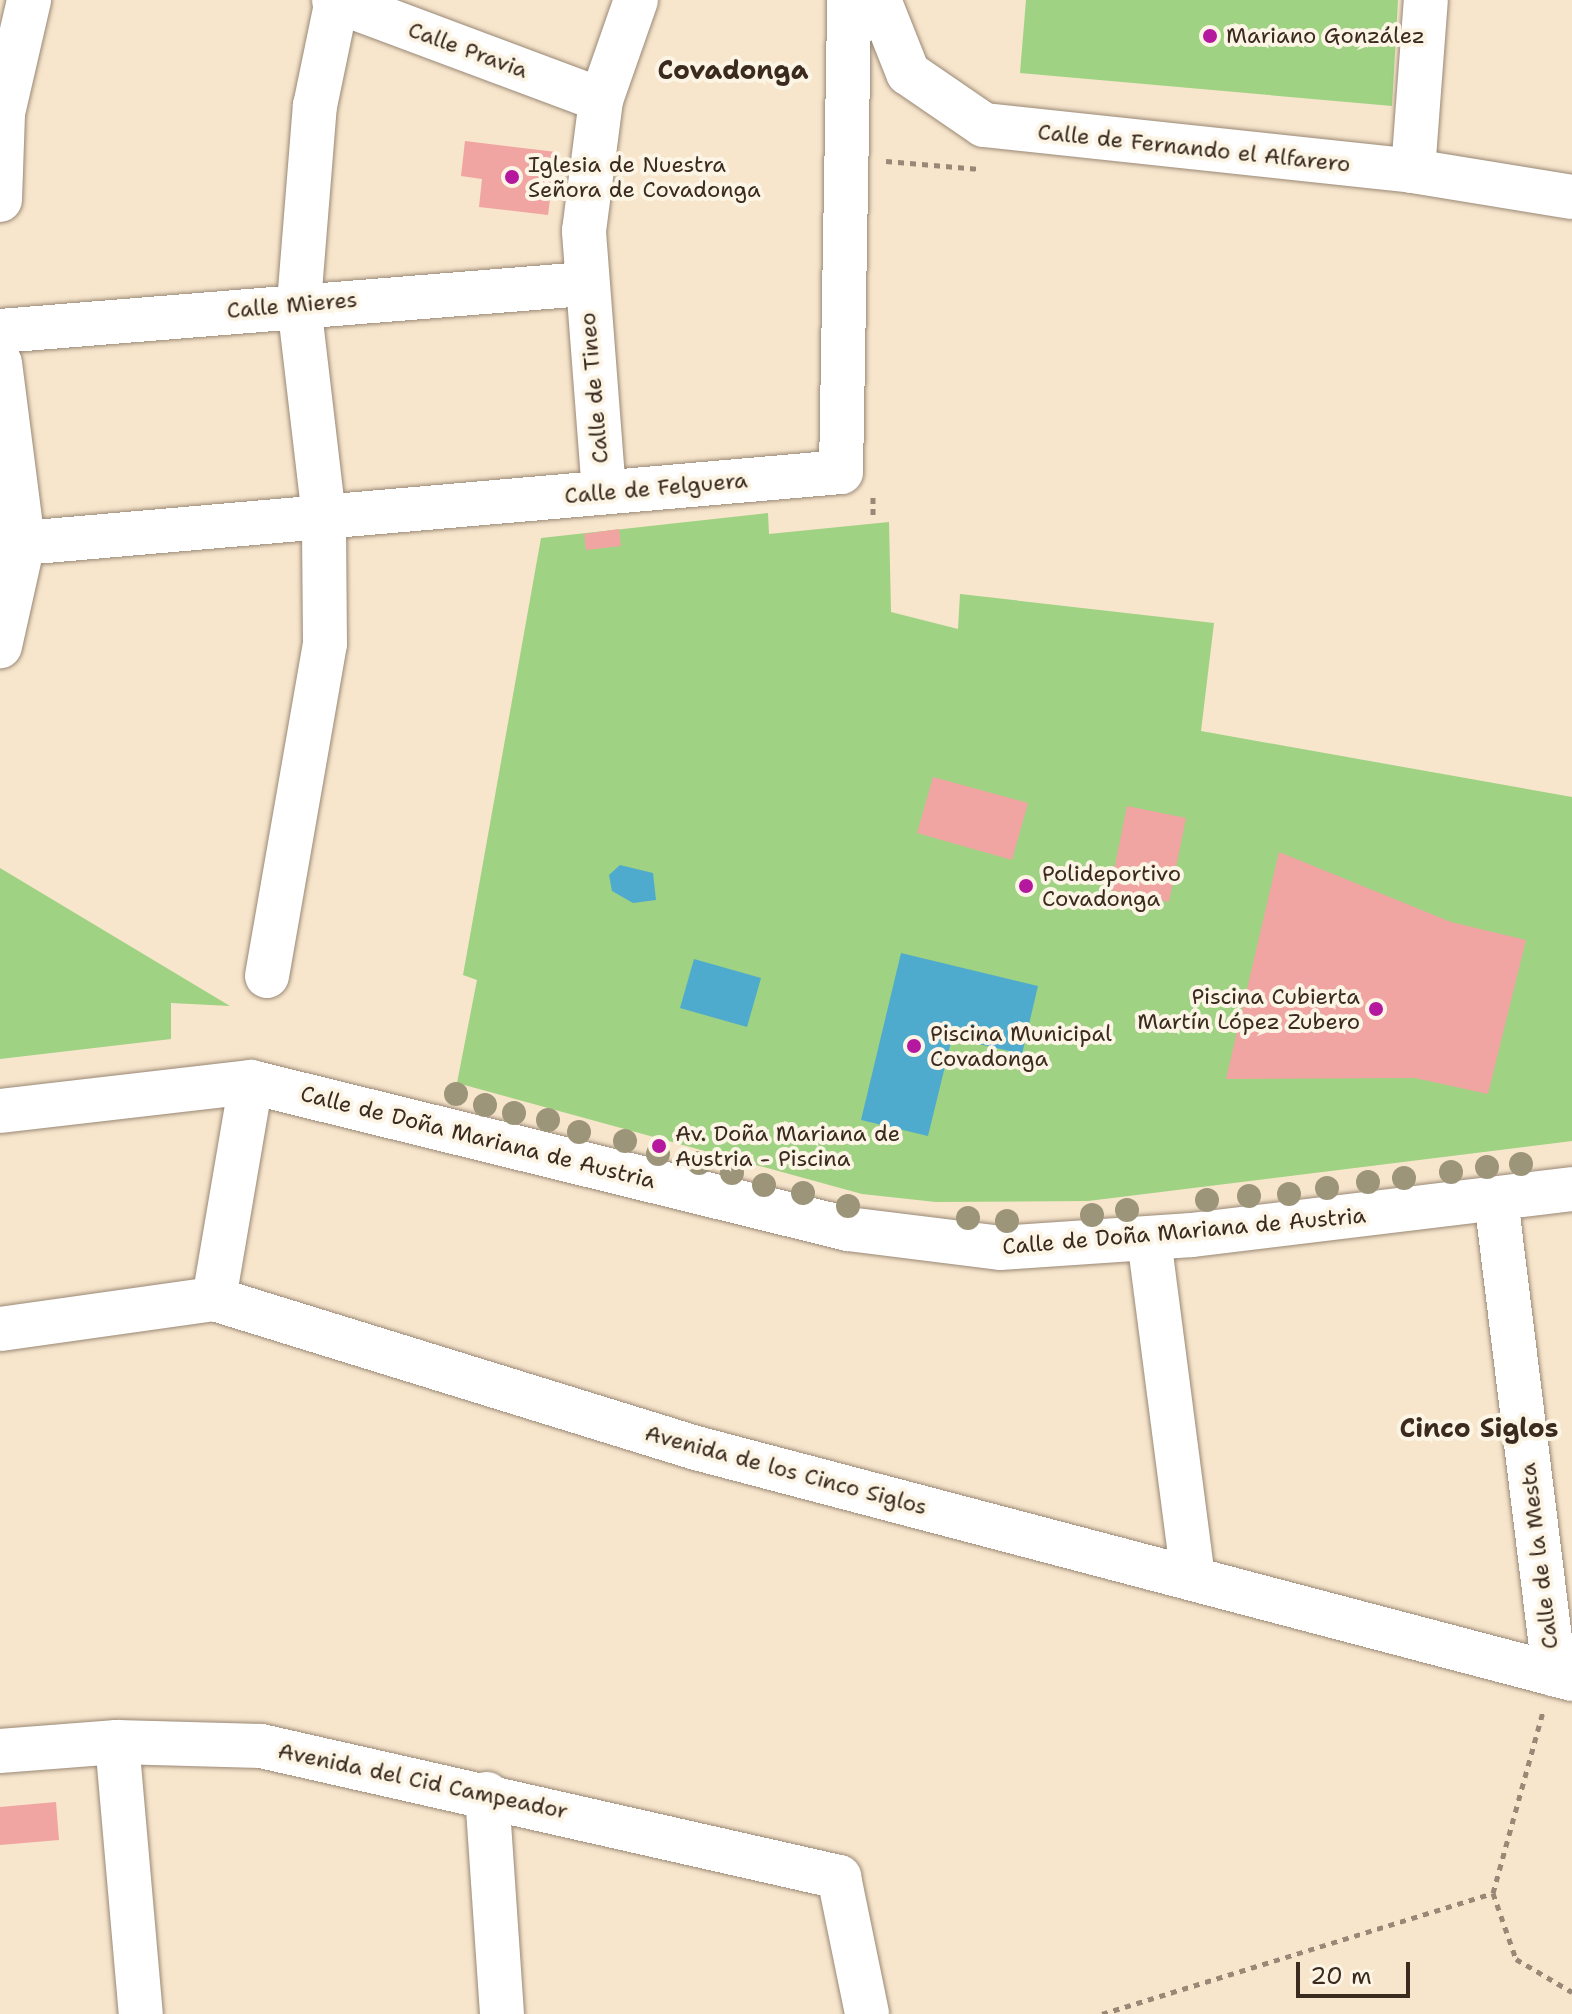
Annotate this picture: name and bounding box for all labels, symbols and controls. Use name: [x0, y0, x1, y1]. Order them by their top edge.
street label: Calle Pravia: [405, 16, 531, 84]
place label: Mariano González: [1226, 23, 1425, 49]
marker: Mariano González: [1201, 27, 1219, 45]
district label: Covadonga: [658, 54, 808, 86]
street label: Calle de Fernando el Alfarero: [1036, 118, 1352, 178]
place label: Iglesia de Nuestra Señora de Covadonga: [528, 151, 761, 202]
marker: Iglesia de Nuestra Señora de Covadonga: [503, 168, 521, 186]
street label: Calle Mieres: [226, 286, 358, 324]
street label: Calle de Tineo: [574, 311, 614, 465]
street label: Calle de Felguera: [563, 467, 749, 509]
place label: Polideportivo Covadonga: [1042, 860, 1181, 912]
marker: Polideportivo Covadonga: [1017, 877, 1035, 895]
place label: Piscina Cubierta Martín López Zubero: [1137, 983, 1360, 1034]
marker: Piscina Cubierta Martín López Zubero: [1367, 1000, 1385, 1018]
place label: Piscina Municipal Covadonga: [930, 1020, 1112, 1072]
marker: Piscina Municipal Covadonga: [905, 1037, 923, 1055]
street label: Calle de Doña Mariana de Austria: [298, 1080, 658, 1194]
place label: Av. Doña Mariana de Austria - Piscina: [675, 1120, 900, 1172]
marker: Av. Doña Mariana de Austria - Piscina: [650, 1137, 668, 1155]
street label: Calle de Doña Mariana de Austria: [1001, 1202, 1367, 1260]
district label: Cinco Siglos: [1399, 1412, 1559, 1444]
street label: Avenida de los Cinco Siglos: [642, 1420, 930, 1520]
street label: Calle de la Mesta: [1514, 1461, 1564, 1651]
street label: Avenida del Cid Campeador: [276, 1737, 570, 1825]
scale bar: [1300, 1946, 1414, 1996]
text: 20 m: [1310, 1960, 1372, 1992]

